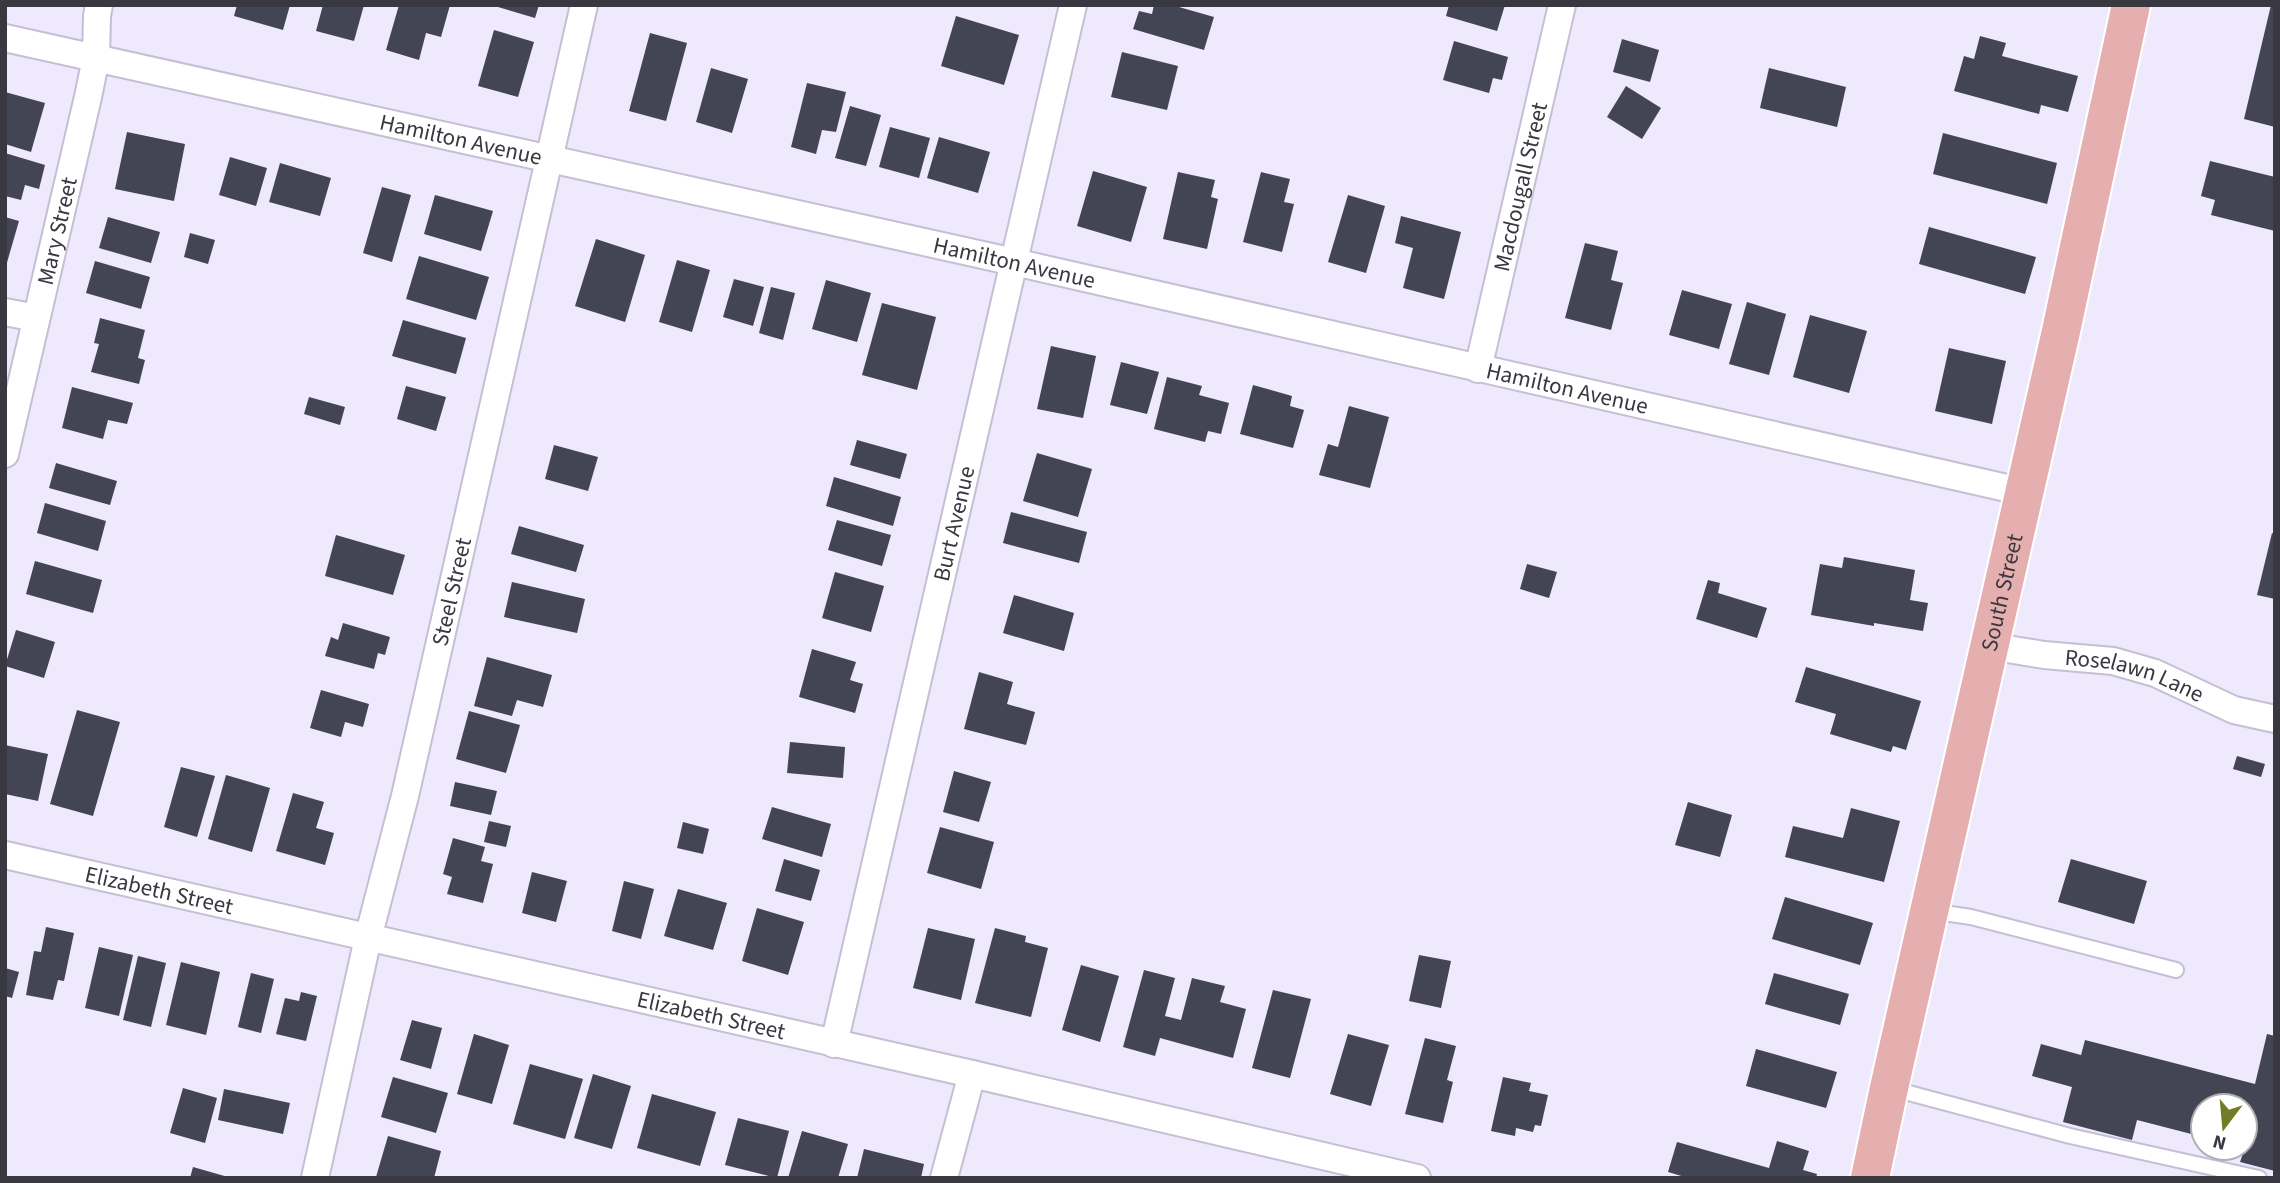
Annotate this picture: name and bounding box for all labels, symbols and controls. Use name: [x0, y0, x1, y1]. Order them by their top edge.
street label: Macdougall Street: [1485, 99, 1556, 275]
street label: Hamilton Avenue: [377, 105, 545, 173]
street label: Mary Street: [28, 173, 85, 288]
street label: Hamilton Avenue: [930, 228, 1099, 297]
street label: Hamilton Avenue: [1483, 354, 1652, 422]
street label: Burt Avenue: [924, 463, 983, 584]
street label: South Street: [1972, 530, 2031, 655]
street label: Steel Street: [423, 534, 480, 649]
street label: Roselawn Lane: [2064, 640, 2210, 710]
street label: Elizabeth Street: [82, 857, 237, 923]
street label: Elizabeth Street: [634, 982, 789, 1048]
north arrow: [2189, 1092, 2259, 1162]
text: N: [2210, 1127, 2230, 1157]

